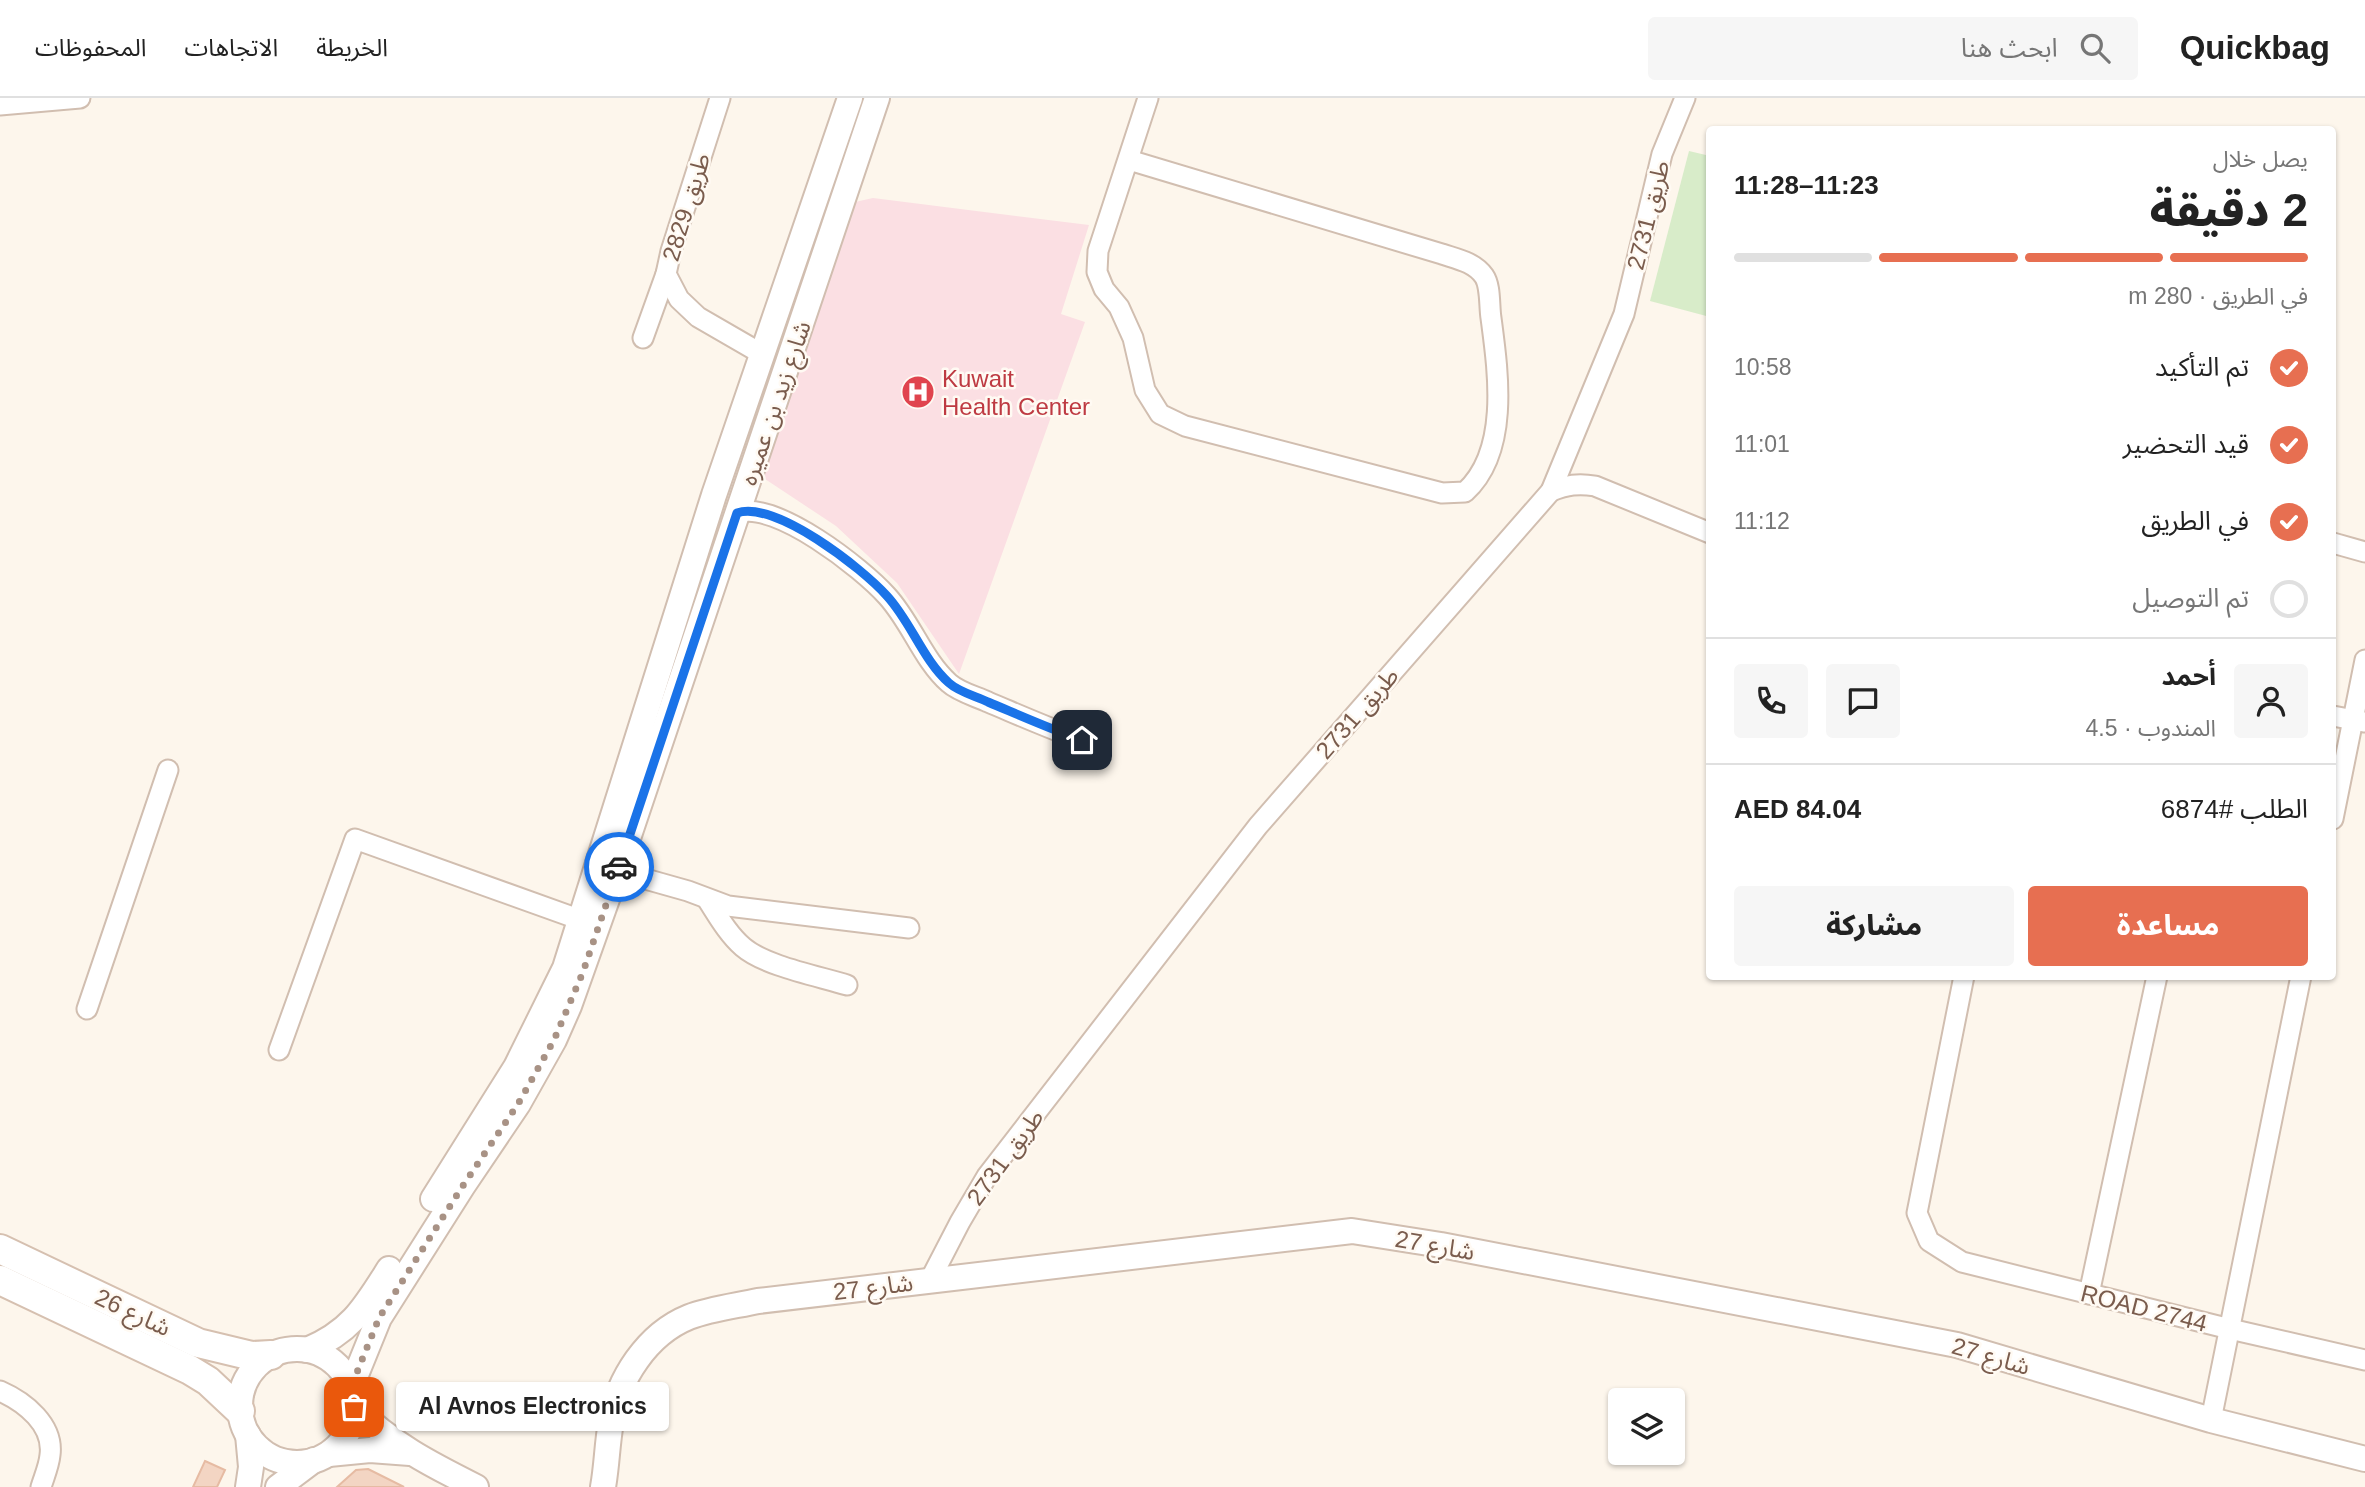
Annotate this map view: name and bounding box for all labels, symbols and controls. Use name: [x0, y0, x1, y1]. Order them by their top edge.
search box: [1648, 17, 2138, 80]
icon: search: [2076, 29, 2114, 67]
text: Quickbag: [2180, 29, 2330, 66]
text: ابحث هنا: [1961, 33, 2058, 63]
text: المحفوظات: [35, 34, 146, 61]
text: الاتجاهات: [184, 34, 278, 61]
text: الخريطة: [316, 34, 388, 61]
text: يصل خلال: [2213, 146, 2308, 172]
street label: طريق 2829: [657, 150, 717, 265]
street label: طريق 2731: [1621, 158, 1677, 273]
text: 11:23–11:28: [1734, 170, 1879, 200]
text: 2 دقيقة: [2150, 184, 2308, 236]
text: في الطريق · 280 m: [2128, 283, 2308, 309]
street label: شارع زيد بن عميره: [734, 317, 820, 490]
icon: check: [2270, 349, 2308, 387]
text: تم التأكيد: [2155, 352, 2249, 382]
text: 10:58: [1734, 354, 1792, 380]
place label: Kuwait Health Center: [942, 365, 1090, 420]
hospital icon: Kuwait Health Center: [899, 373, 937, 411]
icon: check: [2270, 426, 2308, 464]
text: قيد التحضير: [2123, 429, 2249, 459]
text: 11:01: [1734, 431, 1790, 457]
icon: check: [2270, 503, 2308, 541]
text: في الطريق: [2141, 506, 2249, 536]
text: 11:12: [1734, 508, 1790, 534]
text: تم التوصيل: [2132, 583, 2249, 613]
text: أحمد: [2162, 661, 2216, 691]
street label: طريق 2731: [1310, 662, 1405, 765]
button: phone: [1734, 664, 1808, 738]
button: chat: [1826, 664, 1900, 738]
button: person: [2234, 664, 2308, 738]
pin: [1052, 710, 1112, 770]
text: المندوب · 4.5: [2086, 715, 2216, 741]
icon: home: [1063, 721, 1101, 759]
text: AED 84.04: [1734, 794, 1861, 824]
text: الطلب #6874: [2161, 794, 2308, 824]
courier: [584, 832, 654, 902]
icon: car: [600, 848, 638, 886]
button: مشاركة: [1734, 886, 2014, 966]
button: مساعدة: [2028, 886, 2308, 966]
street label: طريق 2731: [961, 1104, 1050, 1211]
street label: شارع 27: [1392, 1225, 1477, 1269]
street label: شارع 27: [832, 1269, 915, 1309]
street label: ROAD 2744: [2078, 1279, 2210, 1337]
street label: شارع 26: [89, 1283, 175, 1345]
street label: شارع 27: [1948, 1332, 2033, 1384]
pin: [324, 1377, 384, 1437]
callout: Al Avnos Electronics: [396, 1382, 669, 1432]
icon: bag: [335, 1388, 373, 1426]
map controls: [1608, 1388, 1685, 1465]
button: layers: [1608, 1388, 1685, 1465]
text: Al Avnos Electronics: [418, 1393, 647, 1419]

